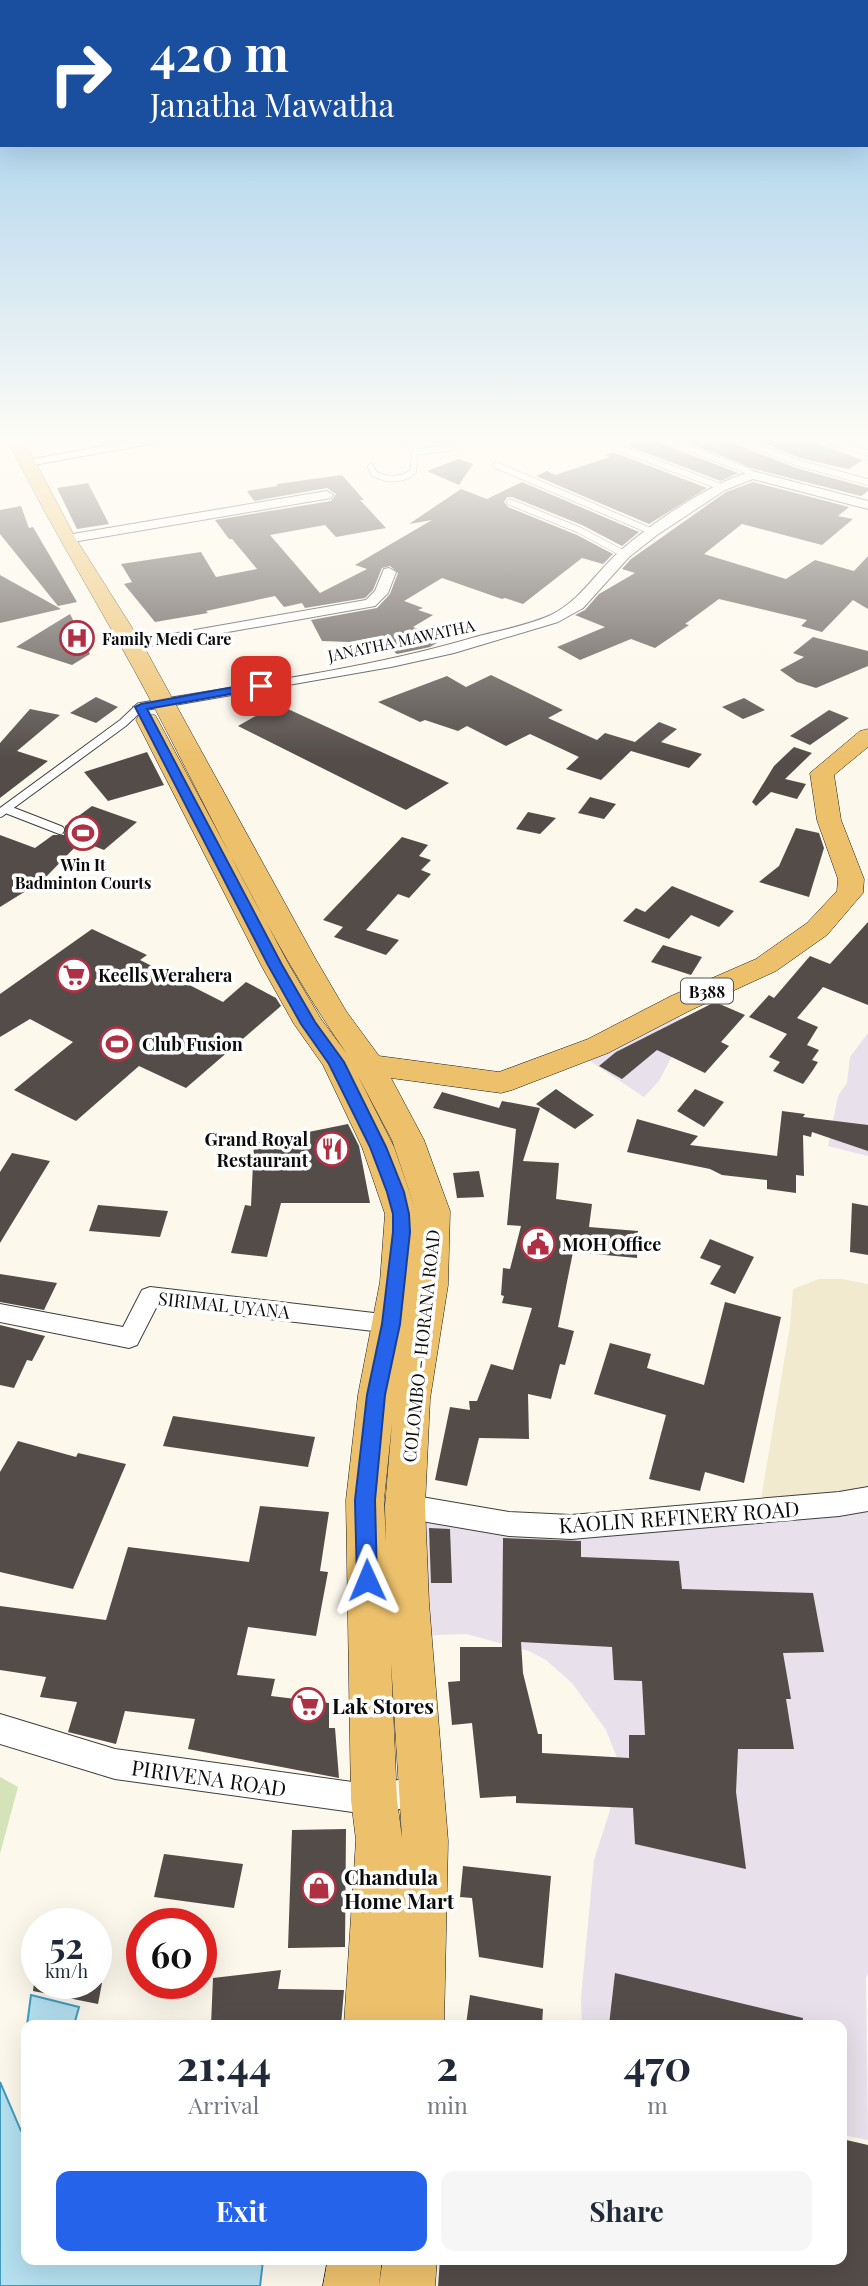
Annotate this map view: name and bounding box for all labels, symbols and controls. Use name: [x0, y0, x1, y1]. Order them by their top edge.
text: 420 m: [150, 19, 289, 84]
icon: right: [35, 28, 126, 119]
text: Janatha Mawatha: [150, 82, 394, 125]
street label: JANATHA MAWATHA: [325, 614, 477, 666]
hospital icon: Family Medi Care: [58, 619, 96, 657]
place label: Family Medi Care: [102, 628, 231, 649]
pin: [231, 656, 291, 716]
icon: arrive: [242, 667, 280, 705]
sports icon: Win It Badminton Courts: [64, 814, 102, 852]
place label: Win It Badminton Courts: [15, 854, 151, 893]
supermarket icon: Keells Werahera: [55, 956, 93, 994]
place label: Keells Werahera: [98, 963, 233, 987]
road number: B388: [681, 979, 733, 1004]
sports icon: Club Fusion: [98, 1025, 136, 1063]
place label: Club Fusion: [142, 1032, 243, 1056]
place label: Grand Royal Restaurant: [205, 1127, 309, 1172]
restaurant icon: Grand Royal Restaurant: [313, 1130, 351, 1168]
public building icon: MOH Office: [519, 1225, 557, 1263]
street label: COLOMBO - HORANA ROAD: [397, 1228, 445, 1464]
place label: MOH Office: [562, 1232, 661, 1256]
street label: SIRIMAL UYANA: [157, 1286, 292, 1324]
street label: KAOLIN REFINERY ROAD: [558, 1494, 800, 1538]
position arrow: [330, 1543, 404, 1617]
supermarket icon: Lak Stores: [289, 1686, 327, 1724]
place label: Lak Stores: [332, 1691, 434, 1719]
street label: PIRIVENA ROAD: [130, 1752, 288, 1802]
place label: Chandula Home Mart: [344, 1862, 455, 1914]
shop icon: Chandula Home Mart: [300, 1869, 338, 1907]
speed limit sign: 60: [126, 1908, 217, 1999]
text: 52: [49, 1921, 84, 1968]
text: km/h: [45, 1959, 88, 1983]
text: 21:44: [177, 2036, 271, 2092]
text: 2: [436, 2036, 458, 2092]
text: 470: [623, 2036, 691, 2092]
text: Arrival: [189, 2089, 259, 2120]
text: min: [427, 2089, 468, 2120]
text: m: [647, 2089, 668, 2120]
button: Exit: [56, 2171, 427, 2251]
button: Share: [441, 2171, 812, 2251]

